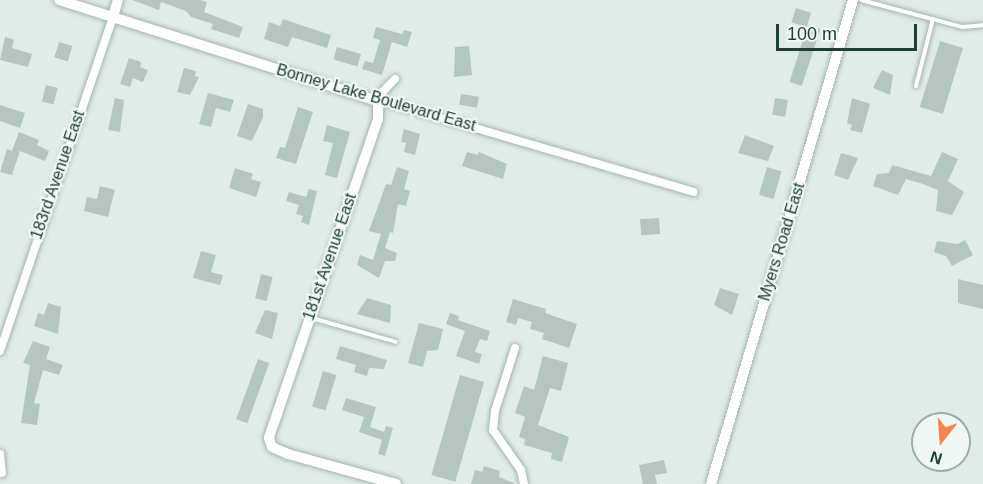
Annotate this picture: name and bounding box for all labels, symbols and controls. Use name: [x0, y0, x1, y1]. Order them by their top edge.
scale bar: [779, 12, 920, 50]
text: 100 m: [787, 24, 837, 44]
street label: Bonney Lake Boulevard East: [274, 60, 478, 136]
street label: 183rd Avenue East: [27, 108, 89, 242]
street label: Myers Road East: [755, 181, 809, 303]
street label: 181st Avenue East: [299, 191, 361, 323]
north arrow: [911, 412, 971, 472]
text: N: [928, 448, 944, 468]

